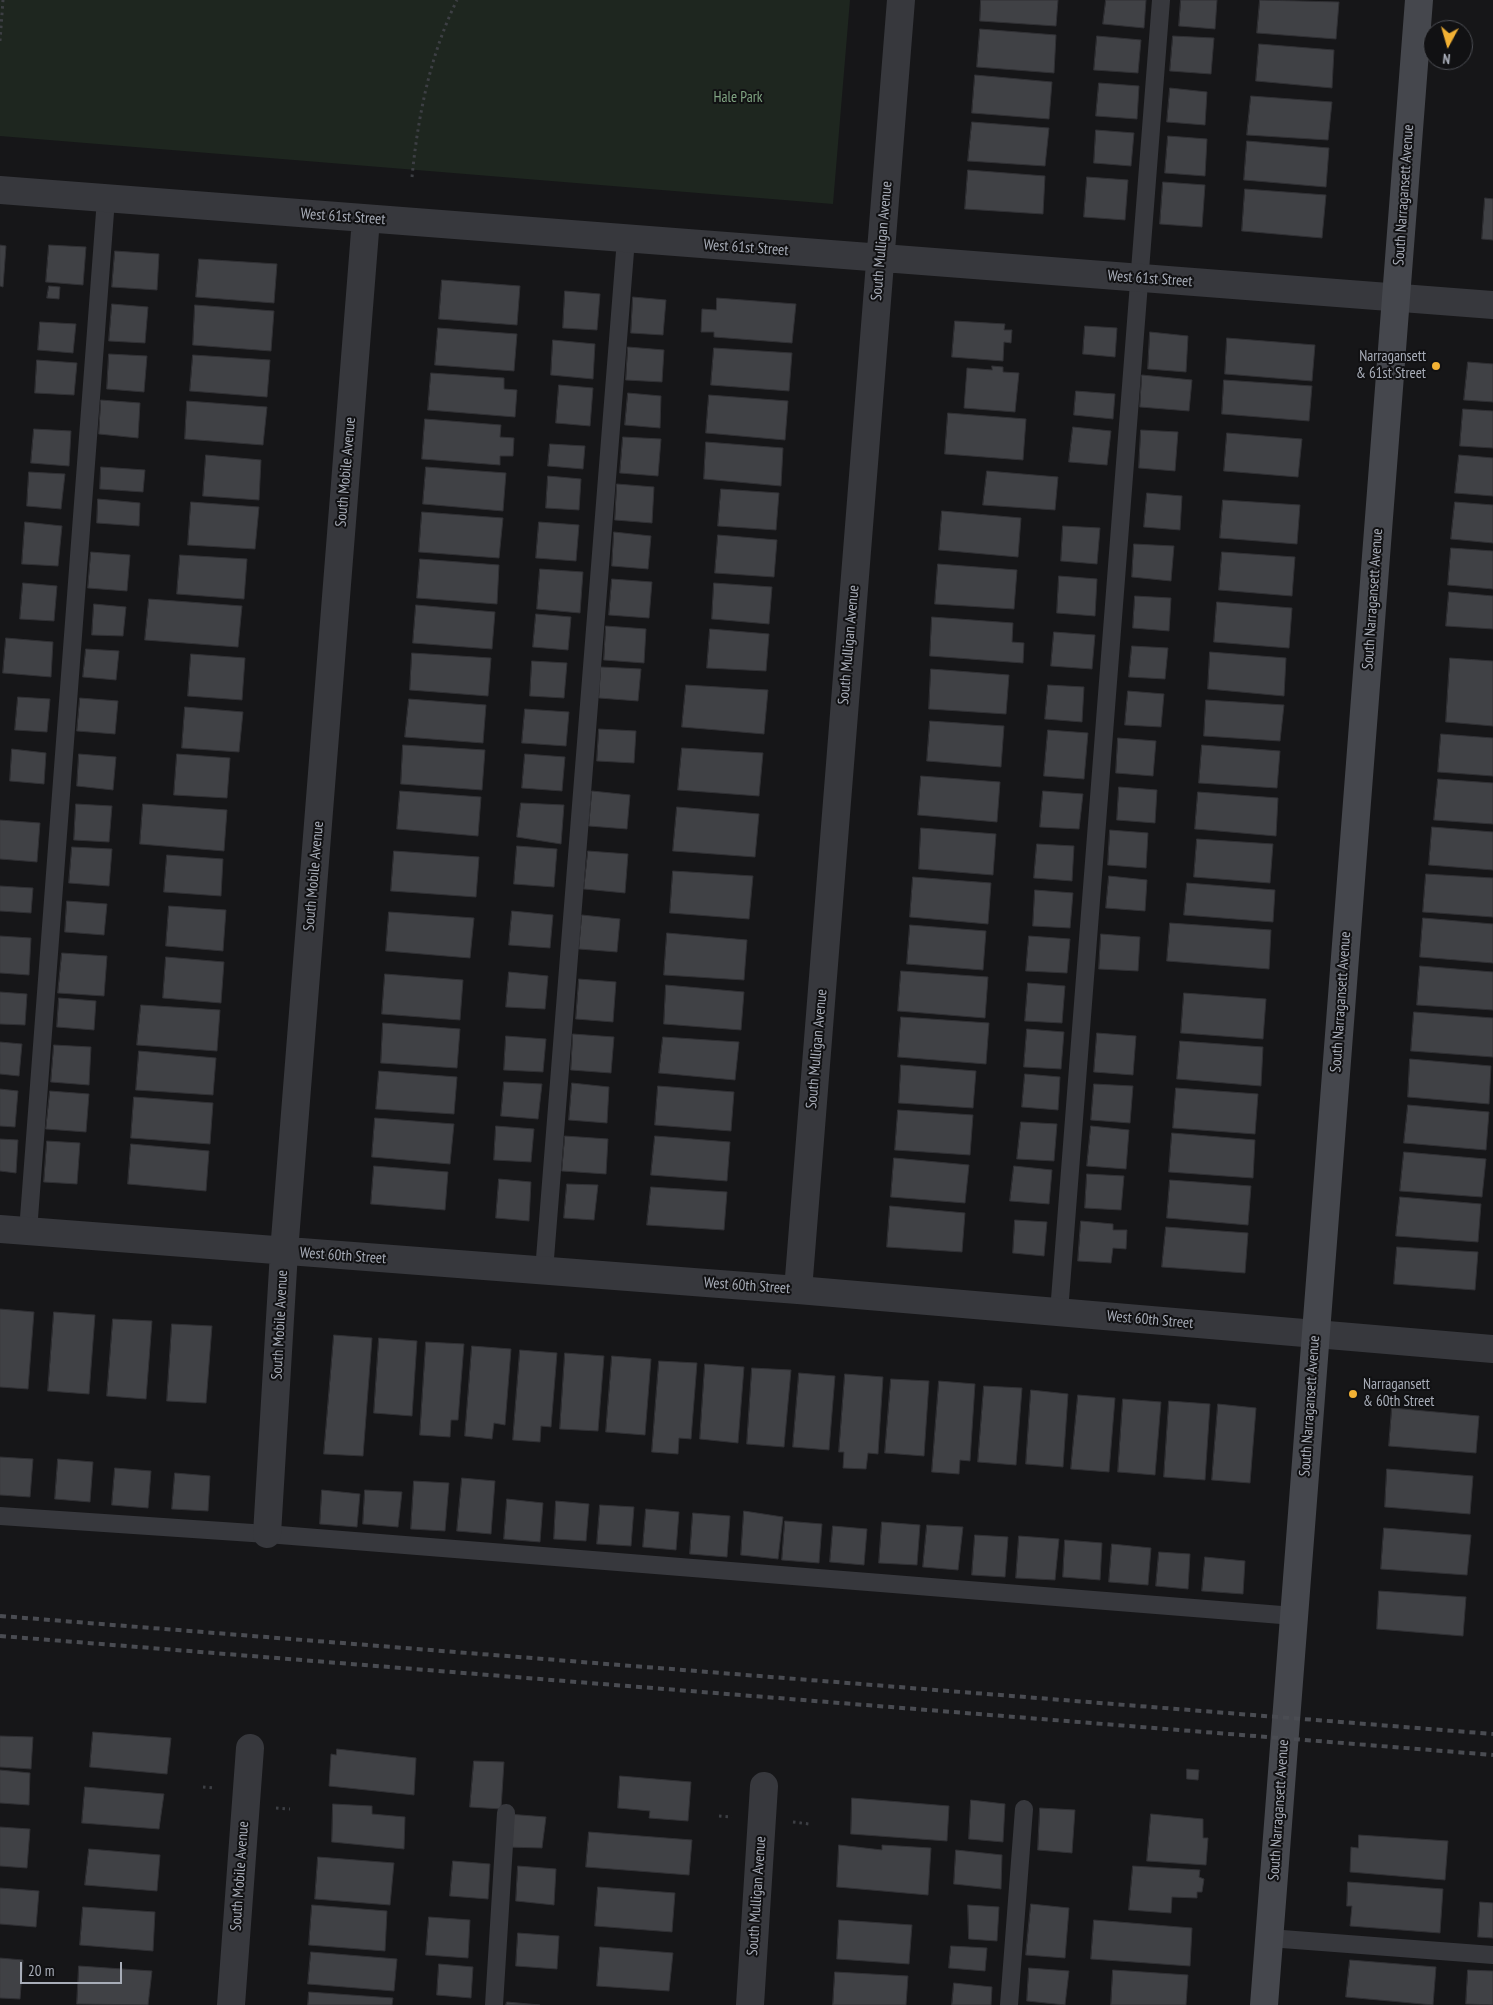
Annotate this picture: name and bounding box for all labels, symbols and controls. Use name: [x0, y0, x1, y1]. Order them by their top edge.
north arrow: [1423, 20, 1473, 70]
text: N: [1442, 50, 1451, 68]
park label: Hale Park: [713, 89, 763, 107]
street label: South Narragansett Avenue: [1390, 124, 1418, 266]
street label: South Mulligan Avenue: [868, 181, 896, 301]
street label: West 61st Street: [300, 205, 386, 229]
street label: West 61st Street: [703, 236, 789, 260]
street label: West 61st Street: [1107, 267, 1193, 291]
place label: Narragansett & 61st Street: [1356, 348, 1426, 383]
marker: Narragansett & 61st Street: [1430, 360, 1442, 372]
street label: South Mobile Avenue: [332, 416, 360, 528]
street label: South Narragansett Avenue: [1359, 528, 1387, 670]
street label: South Mulligan Avenue: [835, 585, 863, 705]
street label: South Mobile Avenue: [300, 820, 328, 932]
street label: South Narragansett Avenue: [1327, 931, 1355, 1073]
street label: South Mulligan Avenue: [803, 989, 831, 1109]
street label: West 60th Street: [299, 1244, 387, 1268]
street label: South Mobile Avenue: [268, 1270, 292, 1380]
street label: West 60th Street: [703, 1274, 791, 1298]
street label: West 60th Street: [1106, 1307, 1194, 1333]
street label: South Narragansett Avenue: [1296, 1335, 1324, 1477]
place label: Narragansett & 60th Street: [1363, 1376, 1434, 1411]
marker: Narragansett & 60th Street: [1347, 1388, 1359, 1400]
street label: South Narragansett Avenue: [1265, 1739, 1293, 1881]
street label: South Mobile Avenue: [227, 1821, 253, 1931]
street label: South Mulligan Avenue: [744, 1836, 770, 1956]
scale bar: [22, 1952, 125, 1984]
text: 20 m: [28, 1961, 54, 1980]

